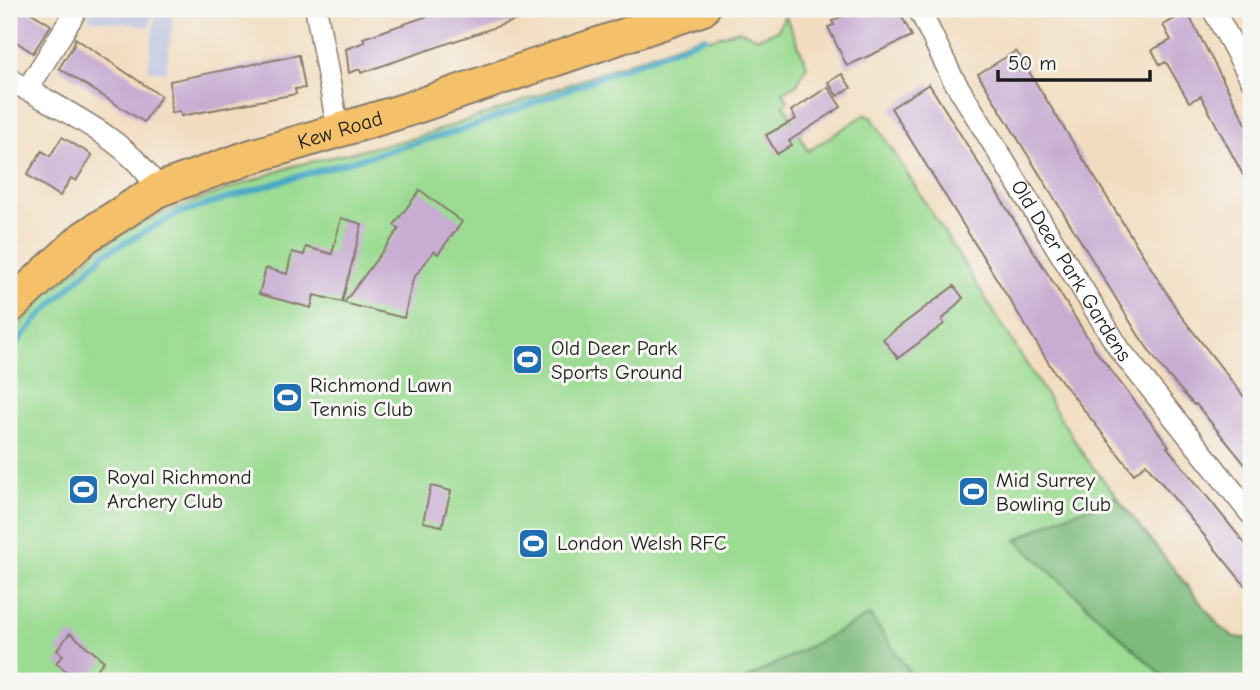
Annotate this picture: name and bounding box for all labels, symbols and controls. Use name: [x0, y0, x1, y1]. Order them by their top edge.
scale bar: [998, 38, 1150, 82]
text: 50 m: [1008, 51, 1057, 75]
street label: Kew Road: [295, 106, 385, 154]
street label: Old Deer Park Gardens: [1006, 175, 1136, 366]
place label: Old Deer Park Sports Ground: [551, 336, 683, 384]
sports icon: Old Deer Park Sports Ground: [511, 343, 545, 377]
place label: Richmond Lawn Tennis Club: [310, 373, 452, 421]
sports icon: Richmond Lawn Tennis Club: [270, 380, 304, 414]
place label: Royal Richmond Archery Club: [107, 465, 252, 513]
place label: Mid Surrey Bowling Club: [996, 468, 1111, 516]
sports icon: Royal Richmond Archery Club: [67, 472, 101, 506]
sports icon: Mid Surrey Bowling Club: [956, 475, 990, 509]
sports icon: London Welsh RFC: [517, 526, 551, 560]
place label: London Welsh RFC: [557, 531, 727, 555]

